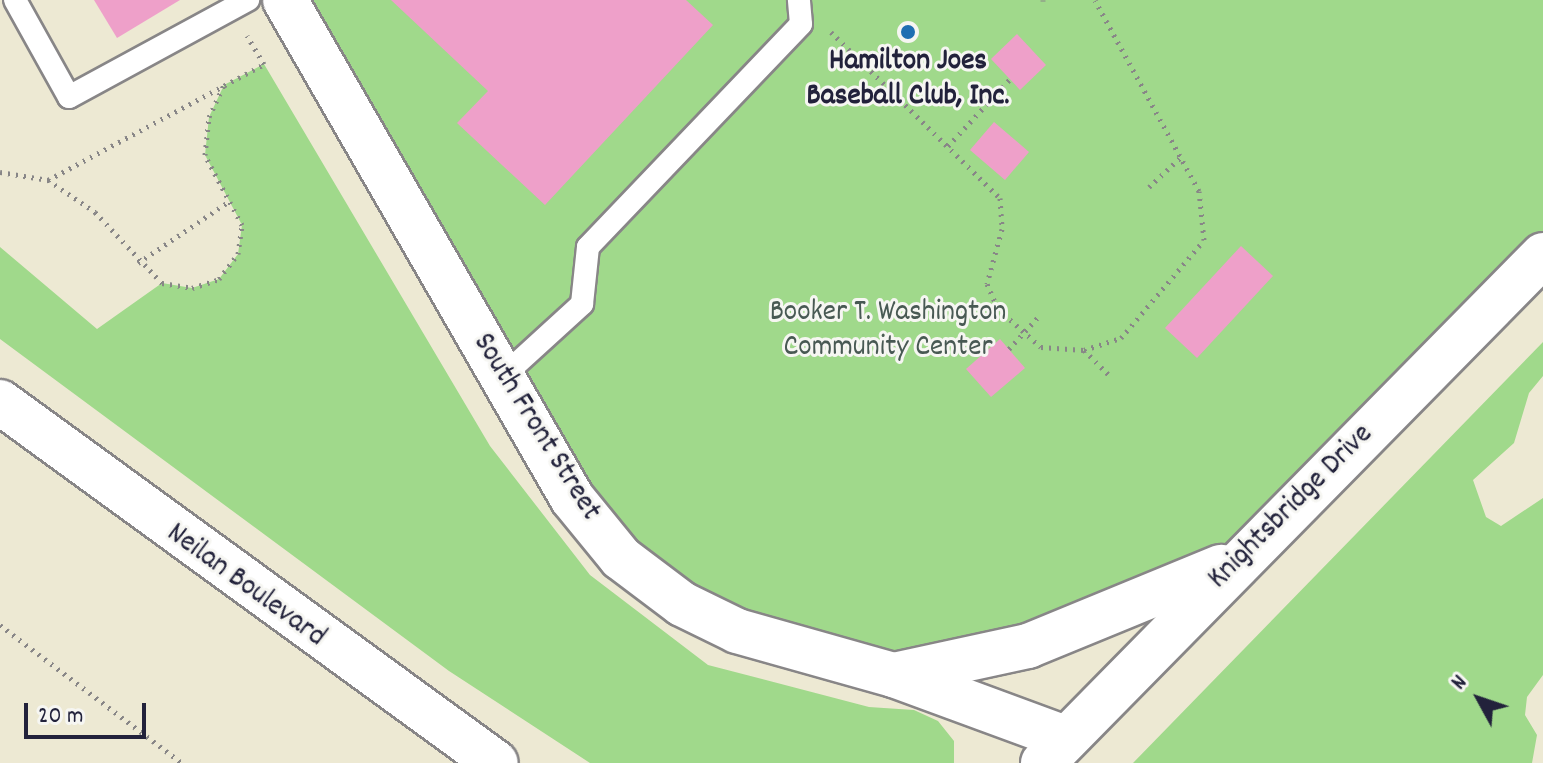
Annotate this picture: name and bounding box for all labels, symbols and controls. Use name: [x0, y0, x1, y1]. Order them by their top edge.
marker: Hamilton Joes Baseball Club, Inc.: [899, 23, 917, 41]
place label: Hamilton Joes Baseball Club, Inc.: [807, 45, 1009, 116]
park label: Booker T. Washington Community Center: [770, 296, 1006, 366]
street label: South Front Street: [463, 328, 607, 528]
street label: Knightsbridge Drive: [1202, 418, 1382, 598]
street label: Neilan Boulevard: [158, 517, 332, 657]
north arrow: [1439, 659, 1519, 739]
text: N: [1445, 669, 1476, 697]
scale bar: [28, 687, 150, 737]
text: 20 m: [38, 700, 84, 734]

